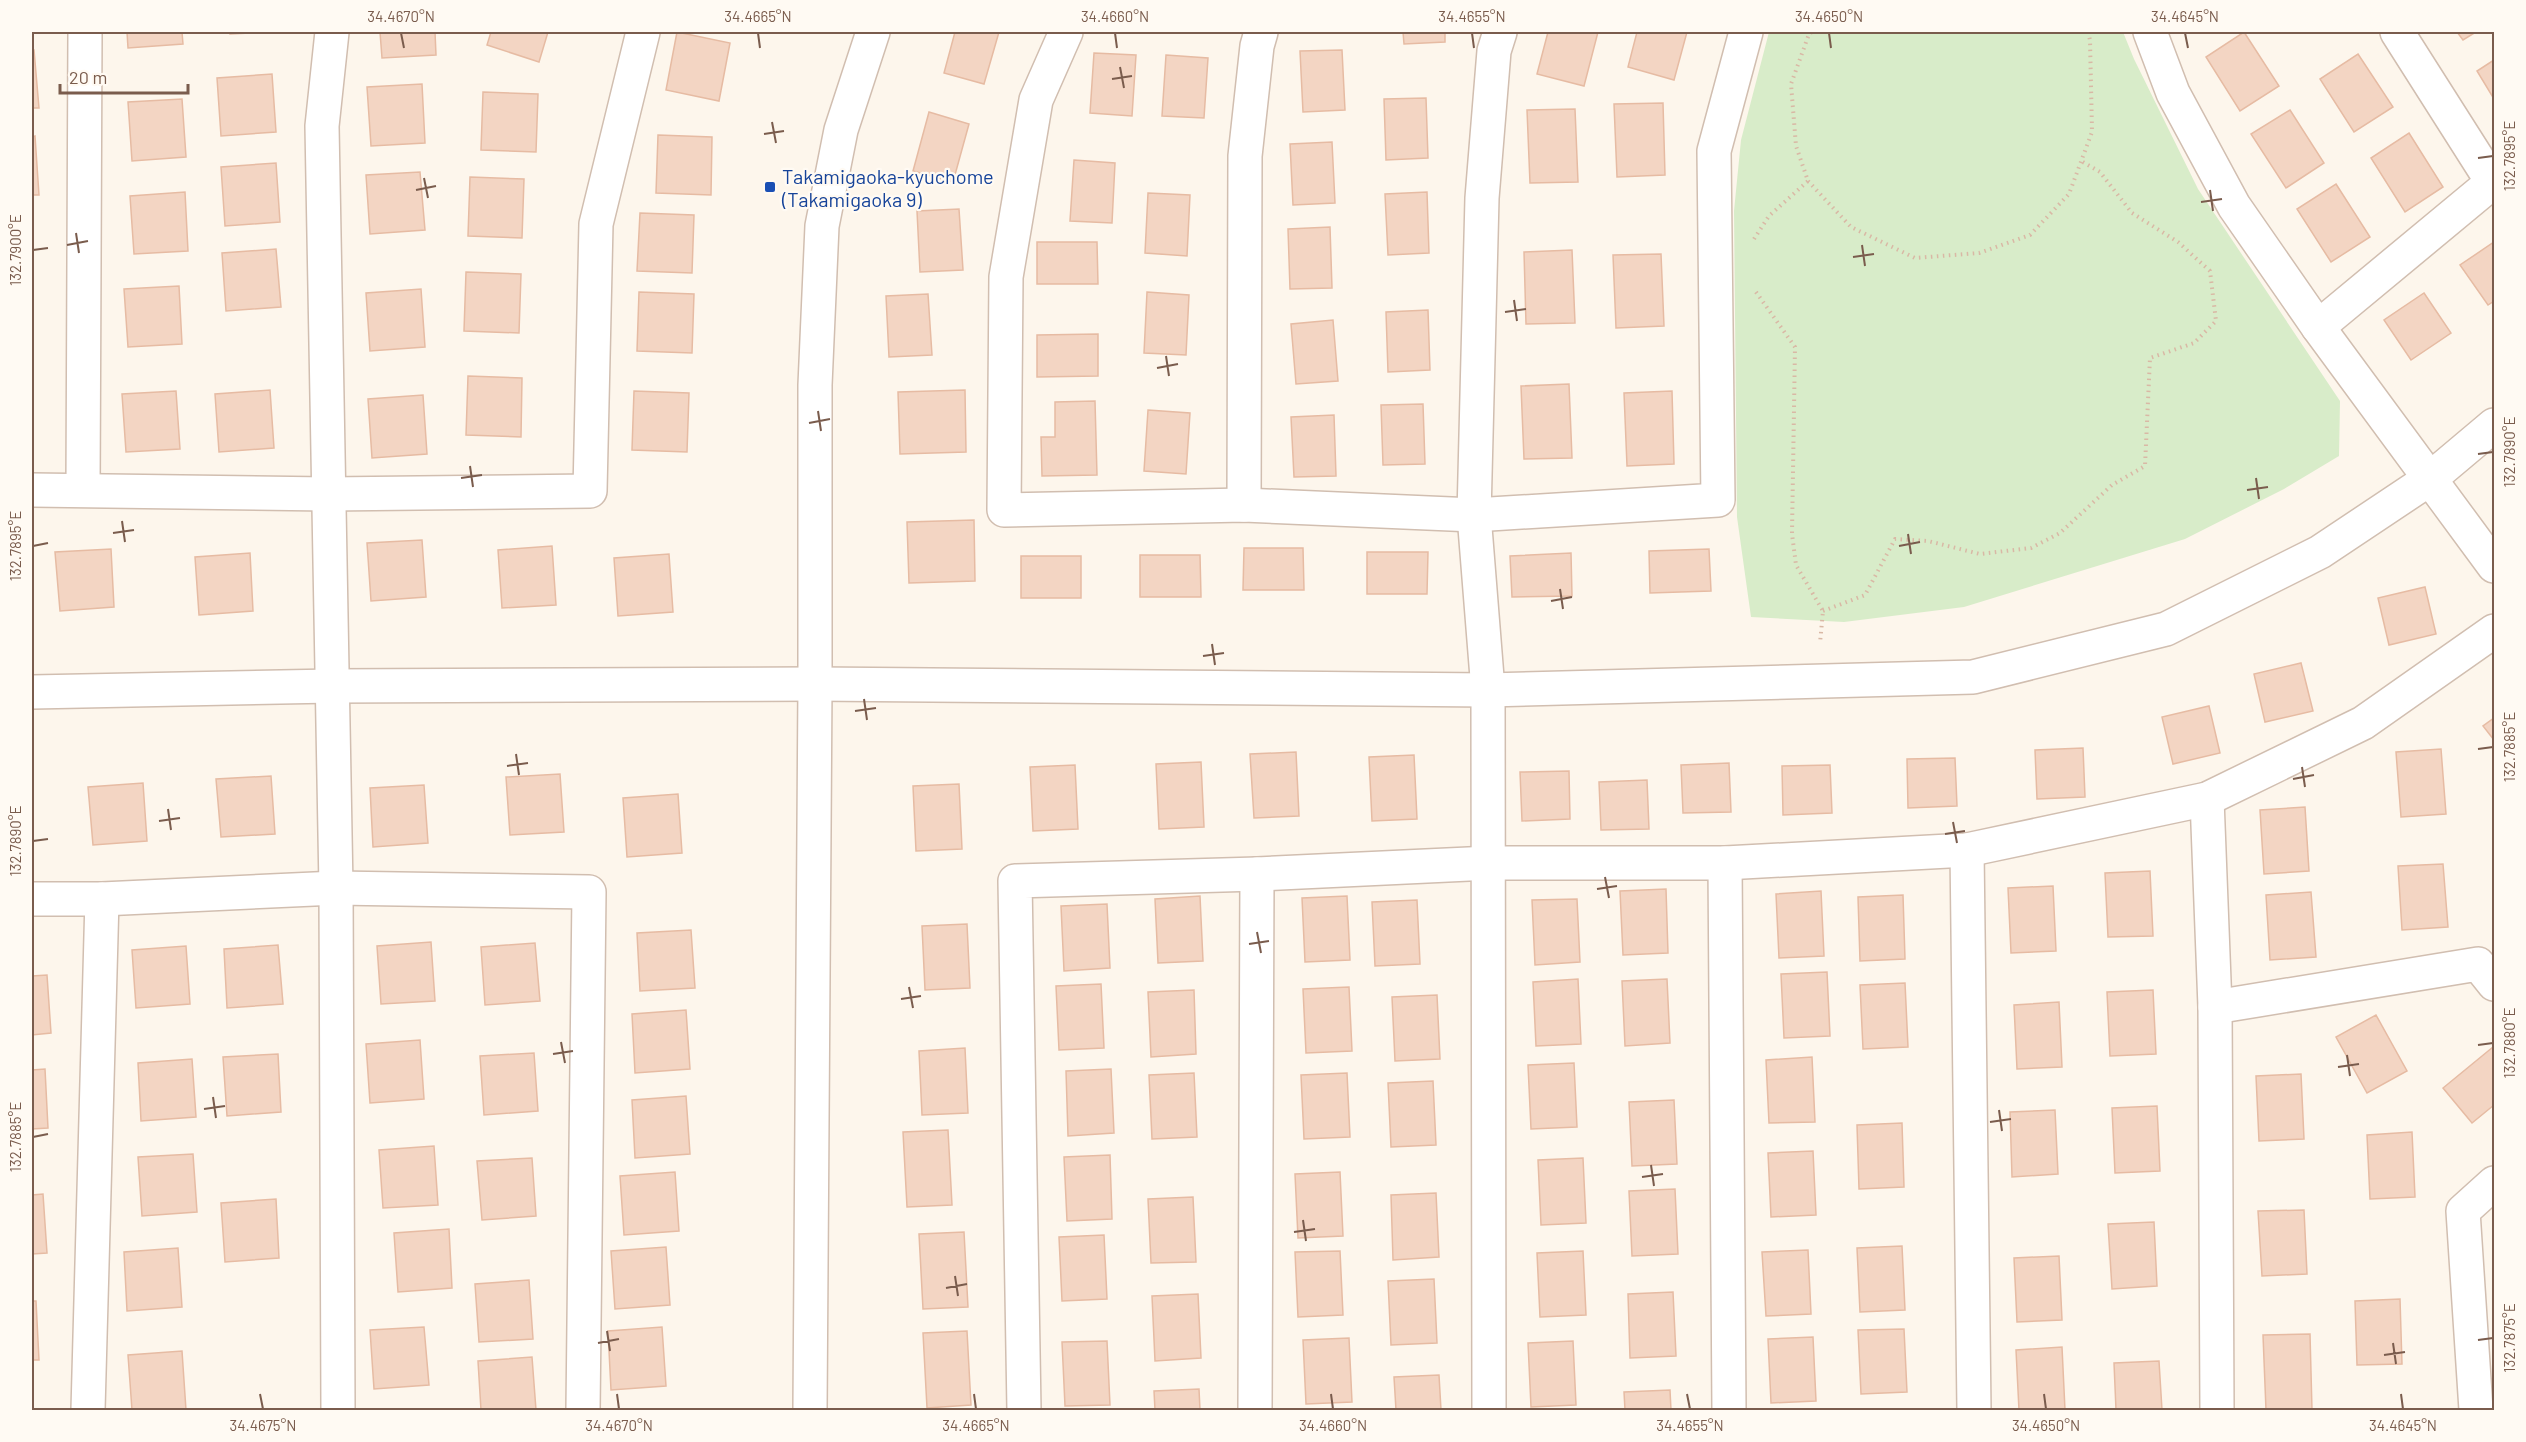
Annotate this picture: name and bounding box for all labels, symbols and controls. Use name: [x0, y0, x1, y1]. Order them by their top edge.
text: 34.4670°N: [367, 7, 435, 25]
text: 34.4665°N: [724, 7, 792, 25]
text: 34.4660°N: [1081, 7, 1149, 25]
text: 34.4655°N: [1438, 7, 1506, 25]
text: 34.4650°N: [1795, 7, 1863, 25]
text: 34.4645°N: [2151, 7, 2219, 25]
scale bar: [60, 57, 188, 95]
text: 20 m: [69, 66, 107, 88]
text: 132.7895°E: [2500, 121, 2518, 191]
place label: Takamigaoka-kyuchome (Takamigaoka 9): [781, 164, 994, 211]
marker: Takamigaoka-kyuchome (Takamigaoka 9): [763, 180, 777, 194]
text: 132.7900°E: [6, 214, 24, 286]
text: 132.7890°E: [2500, 416, 2518, 488]
text: 132.7895°E: [6, 511, 24, 581]
text: 132.7885°E: [2500, 712, 2518, 782]
text: 132.7890°E: [6, 805, 24, 877]
text: 132.7880°E: [2500, 1007, 2518, 1079]
text: 132.7885°E: [6, 1102, 24, 1172]
text: 132.7875°E: [2500, 1303, 2518, 1373]
text: 34.4675°N: [230, 1416, 296, 1434]
text: 34.4670°N: [585, 1416, 653, 1434]
text: 34.4665°N: [942, 1416, 1010, 1434]
text: 34.4660°N: [1299, 1416, 1367, 1434]
text: 34.4655°N: [1656, 1416, 1724, 1434]
text: 34.4650°N: [2012, 1416, 2080, 1434]
text: 34.4645°N: [2369, 1416, 2437, 1434]

